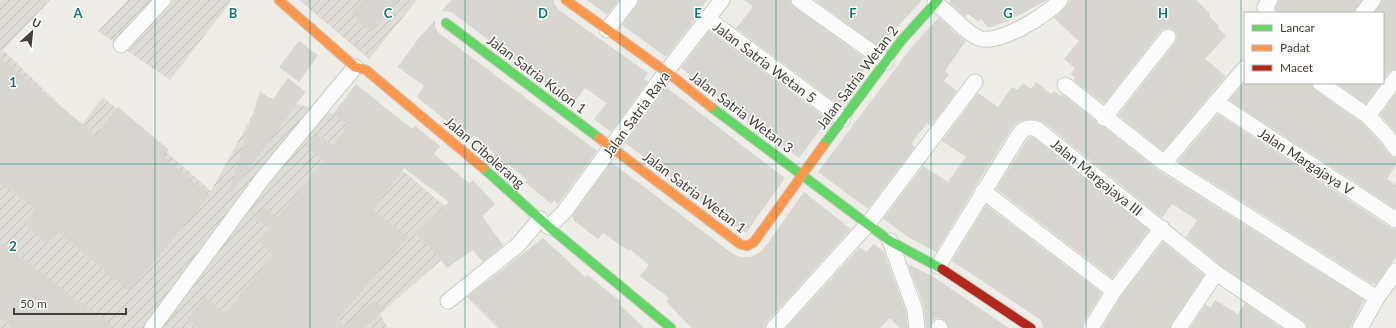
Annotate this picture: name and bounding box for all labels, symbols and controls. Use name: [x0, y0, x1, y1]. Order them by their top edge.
text: A: [72, 5, 83, 21]
text: B: [229, 5, 238, 21]
text: C: [384, 5, 393, 21]
text: D: [538, 5, 548, 21]
text: E: [694, 5, 702, 21]
text: F: [849, 5, 857, 21]
text: G: [1003, 5, 1013, 21]
text: H: [1158, 5, 1168, 21]
north arrow: [12, 12, 52, 52]
legend: [1244, 12, 1384, 84]
text: U: [30, 15, 43, 30]
street label: Jalan Satria Wetan 5: [710, 18, 820, 106]
text: Lancar: [1280, 20, 1316, 35]
street label: Jalan Satria Wetan 2: [813, 22, 901, 132]
street label: Jalan Satria Kulon 1: [484, 31, 590, 117]
text: Padat: [1280, 40, 1311, 55]
text: Macet: [1280, 60, 1314, 75]
street label: Jalan Satria Raya: [599, 68, 673, 160]
street label: Jalan Satria Wetan 3: [687, 68, 797, 156]
text: 1: [9, 74, 17, 90]
street label: Jalan Cibolerang: [442, 113, 528, 191]
street label: Jalan Margajaya V: [1255, 124, 1357, 198]
street label: Jalan Margajaya III: [1048, 135, 1146, 219]
street label: Jalan Satria Wetan 1: [640, 148, 750, 236]
text: 2: [9, 238, 17, 254]
scale bar: [14, 290, 126, 316]
text: 50 m: [20, 296, 47, 311]

